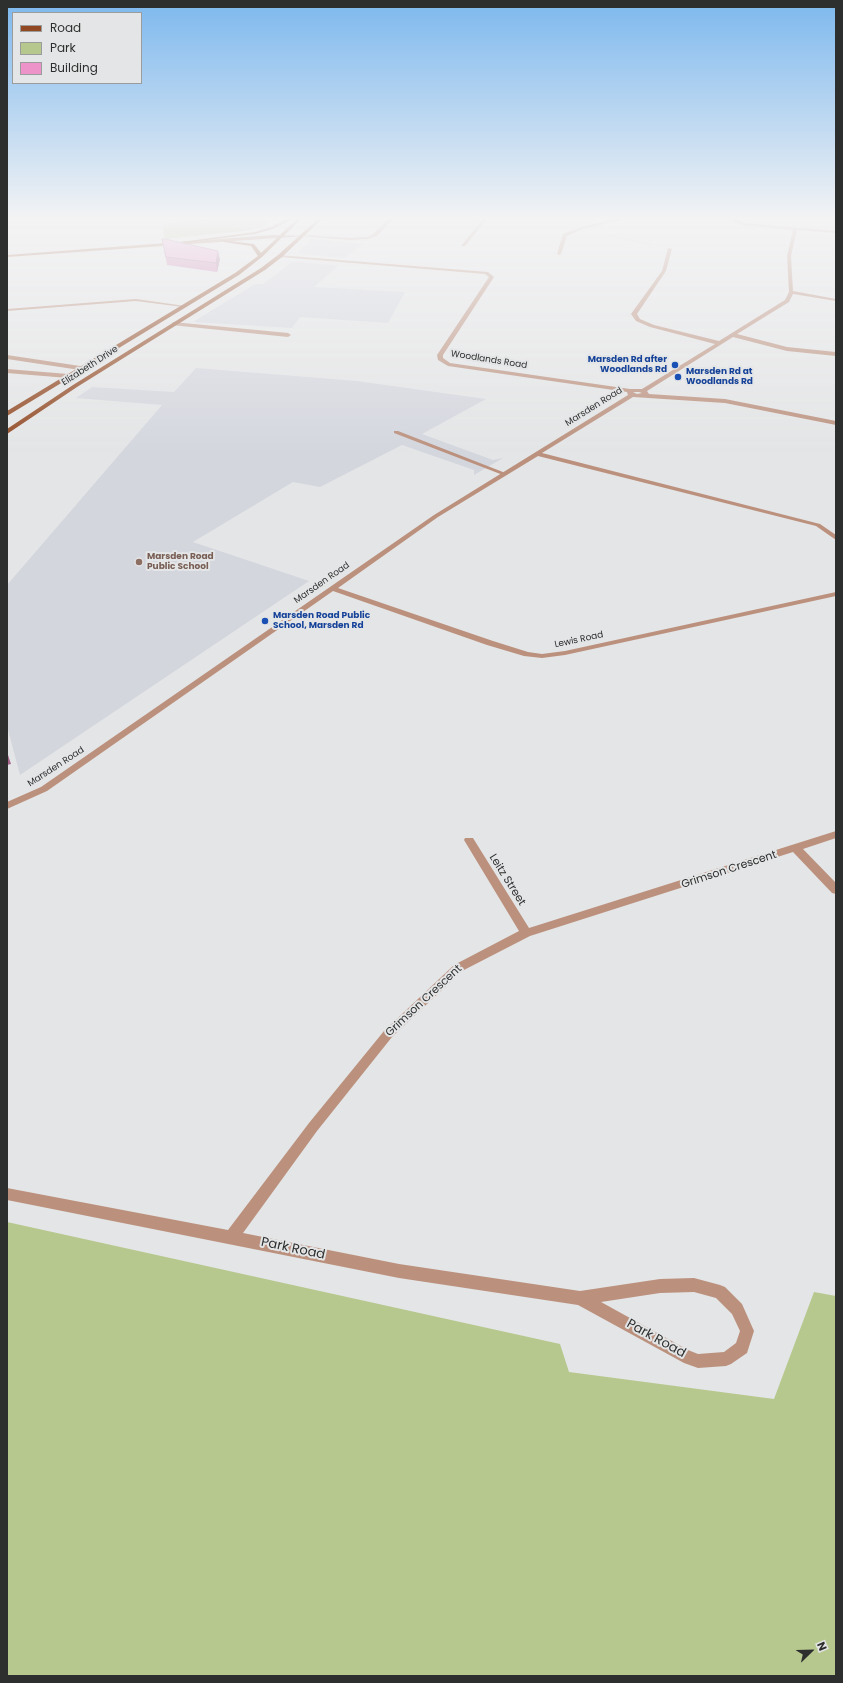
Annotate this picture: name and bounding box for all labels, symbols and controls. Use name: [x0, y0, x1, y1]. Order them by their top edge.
legend: [12, 12, 142, 84]
text: Road: [50, 19, 81, 36]
text: Park: [50, 39, 76, 56]
text: Building: [50, 59, 98, 76]
street label: Elizabeth Drive: [60, 344, 120, 388]
street label: Woodlands Road: [450, 349, 528, 371]
place label: Marsden Rd after Woodlands Rd: [588, 355, 667, 376]
marker: Marsden Rd after Woodlands Rd: [670, 360, 680, 370]
place label: Marsden Rd at Woodlands Rd: [686, 367, 753, 388]
marker: Marsden Rd at Woodlands Rd: [673, 372, 683, 382]
street label: Marsden Road: [564, 385, 624, 429]
place label: Marsden Road Public School: [147, 552, 214, 573]
marker: Marsden Road Public School: [134, 557, 144, 567]
street label: Marsden Road: [292, 560, 352, 606]
place label: Marsden Road Public School, Marsden Rd: [273, 611, 370, 632]
marker: Marsden Road Public School, Marsden Rd: [260, 616, 270, 626]
street label: Lewis Road: [554, 630, 604, 650]
street label: Marsden Road: [26, 745, 86, 789]
street label: Grimson Crescent: [680, 848, 778, 892]
street label: Leitz Street: [486, 852, 528, 908]
street label: Grimson Crescent: [383, 962, 465, 1040]
street label: Park Road: [260, 1235, 326, 1263]
street label: Park Road: [624, 1316, 688, 1362]
north arrow: [791, 1631, 831, 1671]
text: N: [813, 1639, 831, 1653]

